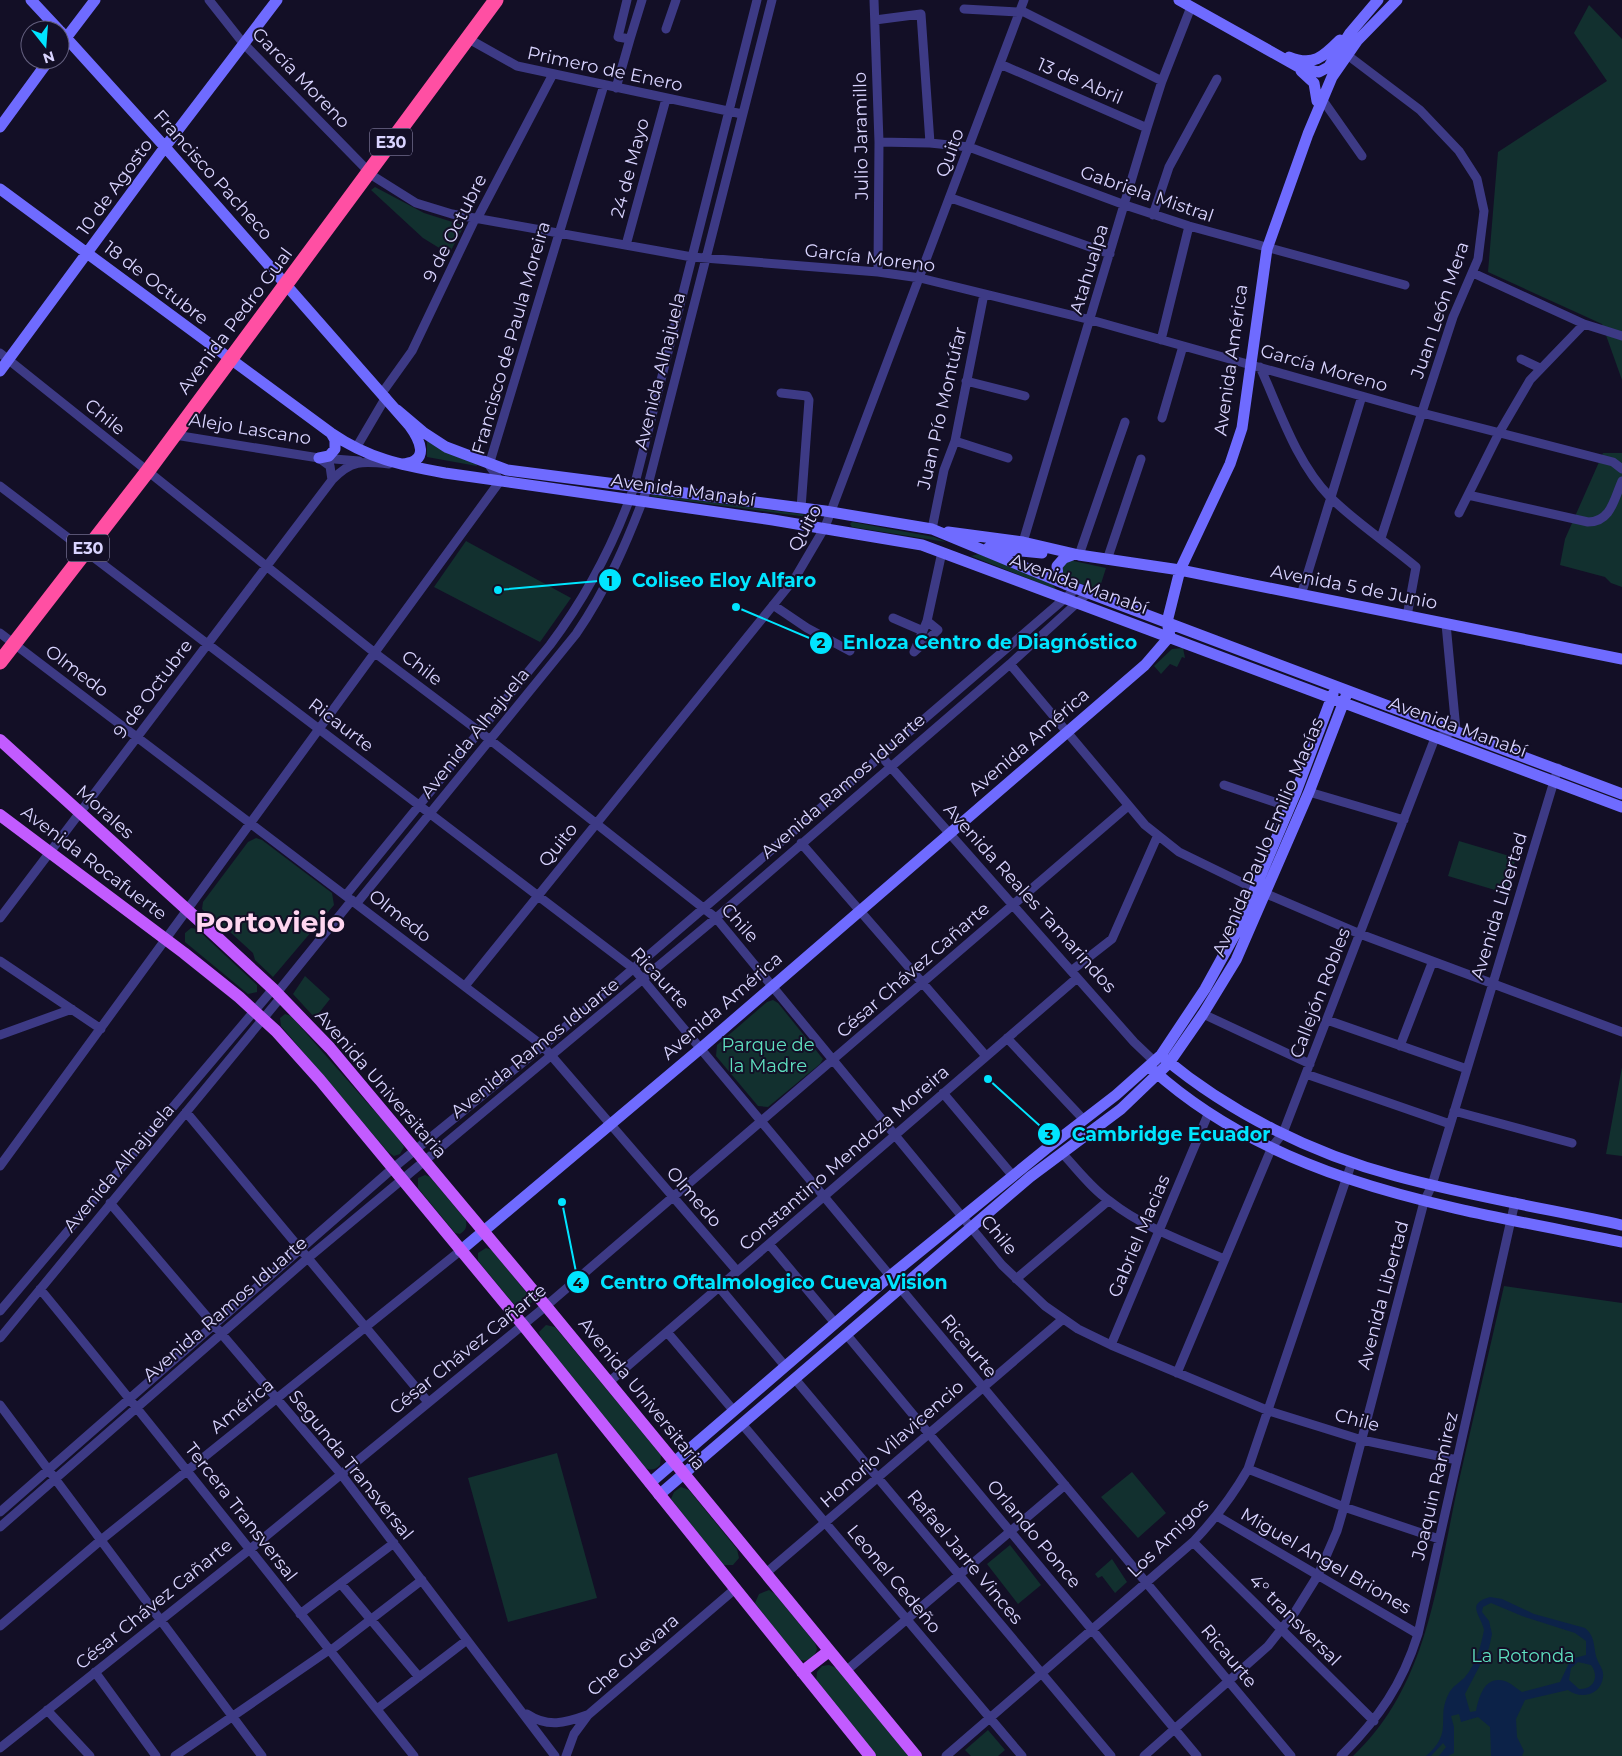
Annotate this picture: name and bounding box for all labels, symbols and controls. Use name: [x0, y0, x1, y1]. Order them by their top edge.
north arrow: [20, 20, 70, 70]
street label: García Moreno: [247, 23, 355, 133]
street label: Primero de Enero: [525, 42, 685, 96]
text: N: [41, 47, 57, 68]
street label: 13 de Abril: [1034, 53, 1126, 109]
street label: Julio Jaramillo: [849, 72, 873, 201]
street label: Francisco Pacheco: [149, 105, 277, 245]
street label: 24 de Mayo: [606, 116, 654, 220]
street label: Quito: [931, 126, 969, 180]
road number: E30: [370, 128, 412, 156]
street label: 10 de Agosto: [72, 134, 158, 240]
street label: Gabriela Mistral: [1077, 161, 1217, 227]
street label: 9 de Octubre: [418, 170, 492, 286]
street label: Francisco de Paula Moreira: [467, 219, 555, 457]
street label: Atahualpa: [1065, 221, 1113, 317]
street label: 18 de Octubre: [99, 237, 213, 330]
street label: García Moreno: [803, 239, 937, 277]
street label: Juan León Mera: [1406, 239, 1474, 382]
street label: Avenida Pedro Gual: [173, 243, 297, 399]
street label: Avenida América: [1209, 283, 1253, 437]
street label: Avenida Alhajuela: [630, 290, 690, 452]
street label: Juan Pío Montúfar: [912, 325, 971, 492]
street label: García Moreno: [1258, 339, 1390, 397]
street label: Chile: [80, 394, 130, 440]
street label: Alejo Lascano: [187, 408, 313, 450]
street label: Avenida Manabí: [610, 469, 757, 511]
street label: Quito: [784, 501, 826, 555]
road number: E30: [67, 534, 109, 562]
street label: Avenida Manabí: [1007, 549, 1152, 620]
street label: Avenida 5 de Junio: [1269, 560, 1439, 614]
callout: Coliseo Eloy Alfaro: [597, 563, 826, 597]
text: Coliseo Eloy Alfaro: [632, 569, 816, 592]
text: 1: [607, 571, 613, 590]
callout: Enloza Centro de Diagnóstico: [808, 626, 1148, 660]
text: Enloza Centro de Diagnóstico: [843, 631, 1137, 654]
text: 2: [817, 633, 826, 652]
street label: 9 de Octubre: [109, 635, 197, 743]
street label: Olmedo: [41, 640, 113, 702]
street label: Chile: [397, 646, 447, 691]
street label: Avenida Alhajuela: [416, 663, 534, 803]
street label: Avenida América: [964, 684, 1094, 800]
street label: Avenida Manabí: [1386, 692, 1531, 763]
street label: Ricaurte: [304, 693, 378, 757]
street label: Avenida Ramos Iduarte: [756, 709, 930, 863]
street label: Avenida Paulo Emilio Macías: [1208, 714, 1328, 960]
street label: Morales: [72, 780, 139, 844]
street label: Avenida Reales Tamarindos: [939, 799, 1121, 997]
street label: Avenida Rocafuerte: [17, 801, 171, 925]
street label: Quito: [534, 819, 582, 871]
street label: Avenida Libertad: [1466, 830, 1532, 982]
street label: Olmedo: [364, 885, 436, 947]
street label: César Chávez Cañarte: [832, 897, 994, 1042]
street label: Chile: [717, 899, 763, 947]
district label: Portoviejo: [195, 905, 345, 939]
street label: Callejón Robles: [1285, 925, 1355, 1061]
street label: Ricaurte: [626, 943, 694, 1013]
street label: Avenida América: [657, 948, 787, 1064]
street label: Avenida Ramos Iduarte: [446, 973, 624, 1123]
street label: Avenida Universitaria: [310, 1005, 452, 1163]
park label: Parque de la Madre: [721, 1034, 815, 1077]
street label: Constantino Mendoza Moreira: [735, 1061, 953, 1255]
street label: Avenida Alhajuela: [59, 1099, 179, 1237]
callout: Cambridge Ecuador: [1037, 1117, 1280, 1151]
text: Cambridge Ecuador: [1072, 1123, 1270, 1146]
text: 3: [1044, 1125, 1054, 1144]
street label: Olmedo: [662, 1162, 726, 1232]
street label: Gabriel Macias: [1103, 1171, 1175, 1301]
street label: Chile: [976, 1211, 1022, 1260]
street label: Avenida Libertad: [1353, 1218, 1413, 1372]
street label: Avenida Ramos Iduarte: [138, 1232, 312, 1386]
callout: Centro Oftalmologico Cueva Vision: [566, 1265, 958, 1299]
text: Centro Oftalmologico Cueva Vision: [600, 1271, 948, 1294]
text: 4: [573, 1273, 584, 1292]
street label: César Chávez Cañarte: [385, 1279, 551, 1419]
street label: Ricaurte: [936, 1310, 1002, 1382]
street label: Avenida Universitaria: [574, 1313, 710, 1475]
street label: América: [206, 1374, 278, 1438]
street label: Honorio Vilavicencio: [816, 1376, 968, 1512]
street label: Segunda Transversal: [284, 1386, 418, 1544]
street label: Chile: [1332, 1403, 1382, 1437]
street label: Joaquin Ramirez: [1407, 1410, 1463, 1563]
street label: Tercera Transversal: [180, 1438, 302, 1586]
street label: Orlando Ponce: [982, 1475, 1086, 1593]
street label: Rafael Jarre Vinces: [902, 1485, 1028, 1629]
street label: Los Amigos: [1123, 1494, 1213, 1582]
street label: Miguel Angel Briones: [1237, 1503, 1415, 1619]
street label: Leonel Cedeño: [842, 1520, 946, 1638]
street label: César Chávez Cañarte: [71, 1534, 237, 1674]
street label: 4° transversal: [1245, 1570, 1345, 1670]
street label: Che Guevara: [583, 1609, 683, 1701]
street label: Ricaurte: [1196, 1620, 1262, 1692]
park label: La Rotonda: [1471, 1645, 1575, 1667]

